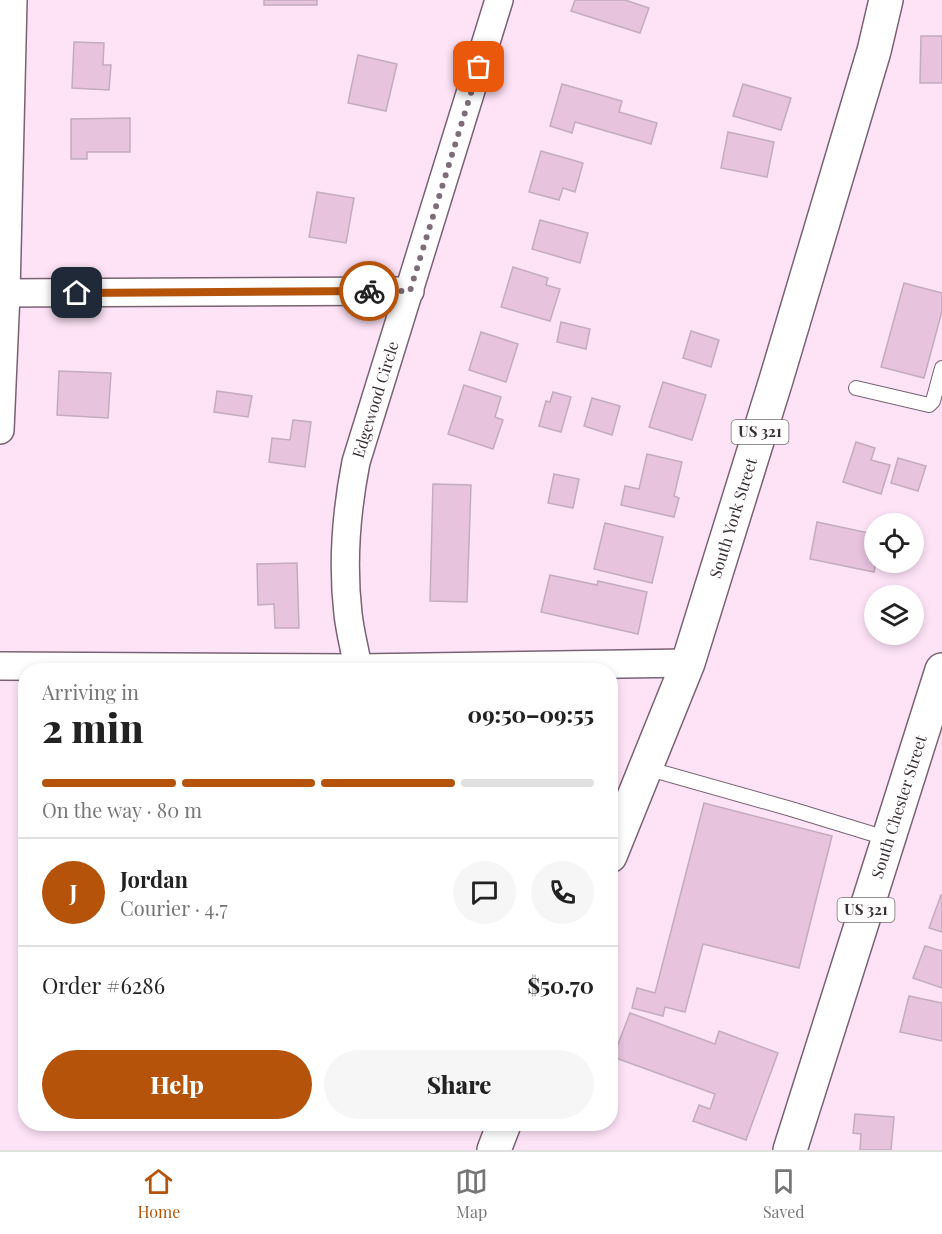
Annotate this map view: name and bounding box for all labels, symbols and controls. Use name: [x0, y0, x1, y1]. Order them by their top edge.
pin: [453, 41, 504, 92]
icon: bag: [462, 50, 495, 83]
courier: [339, 261, 399, 321]
pin: [51, 267, 102, 318]
icon: bike: [353, 275, 386, 308]
icon: home: [60, 276, 93, 309]
street label: Edgewood Circle: [347, 338, 403, 461]
road number: US 321: [732, 420, 789, 444]
street label: South York Street: [704, 455, 761, 581]
map controls: [864, 513, 924, 645]
button: locate: [864, 513, 924, 573]
button: layers: [864, 585, 924, 645]
text: Arriving in: [42, 678, 139, 705]
text: 09:50–09:55: [468, 699, 594, 729]
text: 2 min: [42, 701, 144, 753]
street label: South Chester Street: [866, 732, 931, 881]
text: On the way · 80 m: [42, 796, 202, 823]
button: chat: [453, 861, 516, 924]
button: phone: [531, 861, 594, 924]
text: Jordan: [120, 864, 188, 894]
text: J: [69, 877, 78, 907]
text: Courier · 4.7: [120, 894, 228, 921]
road number: US 321: [838, 898, 894, 922]
text: Order #6286: [42, 970, 165, 1000]
text: $50.70: [527, 970, 594, 1000]
button: Help: [42, 1050, 312, 1119]
button: Share: [324, 1050, 594, 1119]
tab: Home: [137, 1165, 180, 1222]
tab: Map: [455, 1165, 488, 1222]
tab: Saved: [763, 1165, 805, 1222]

